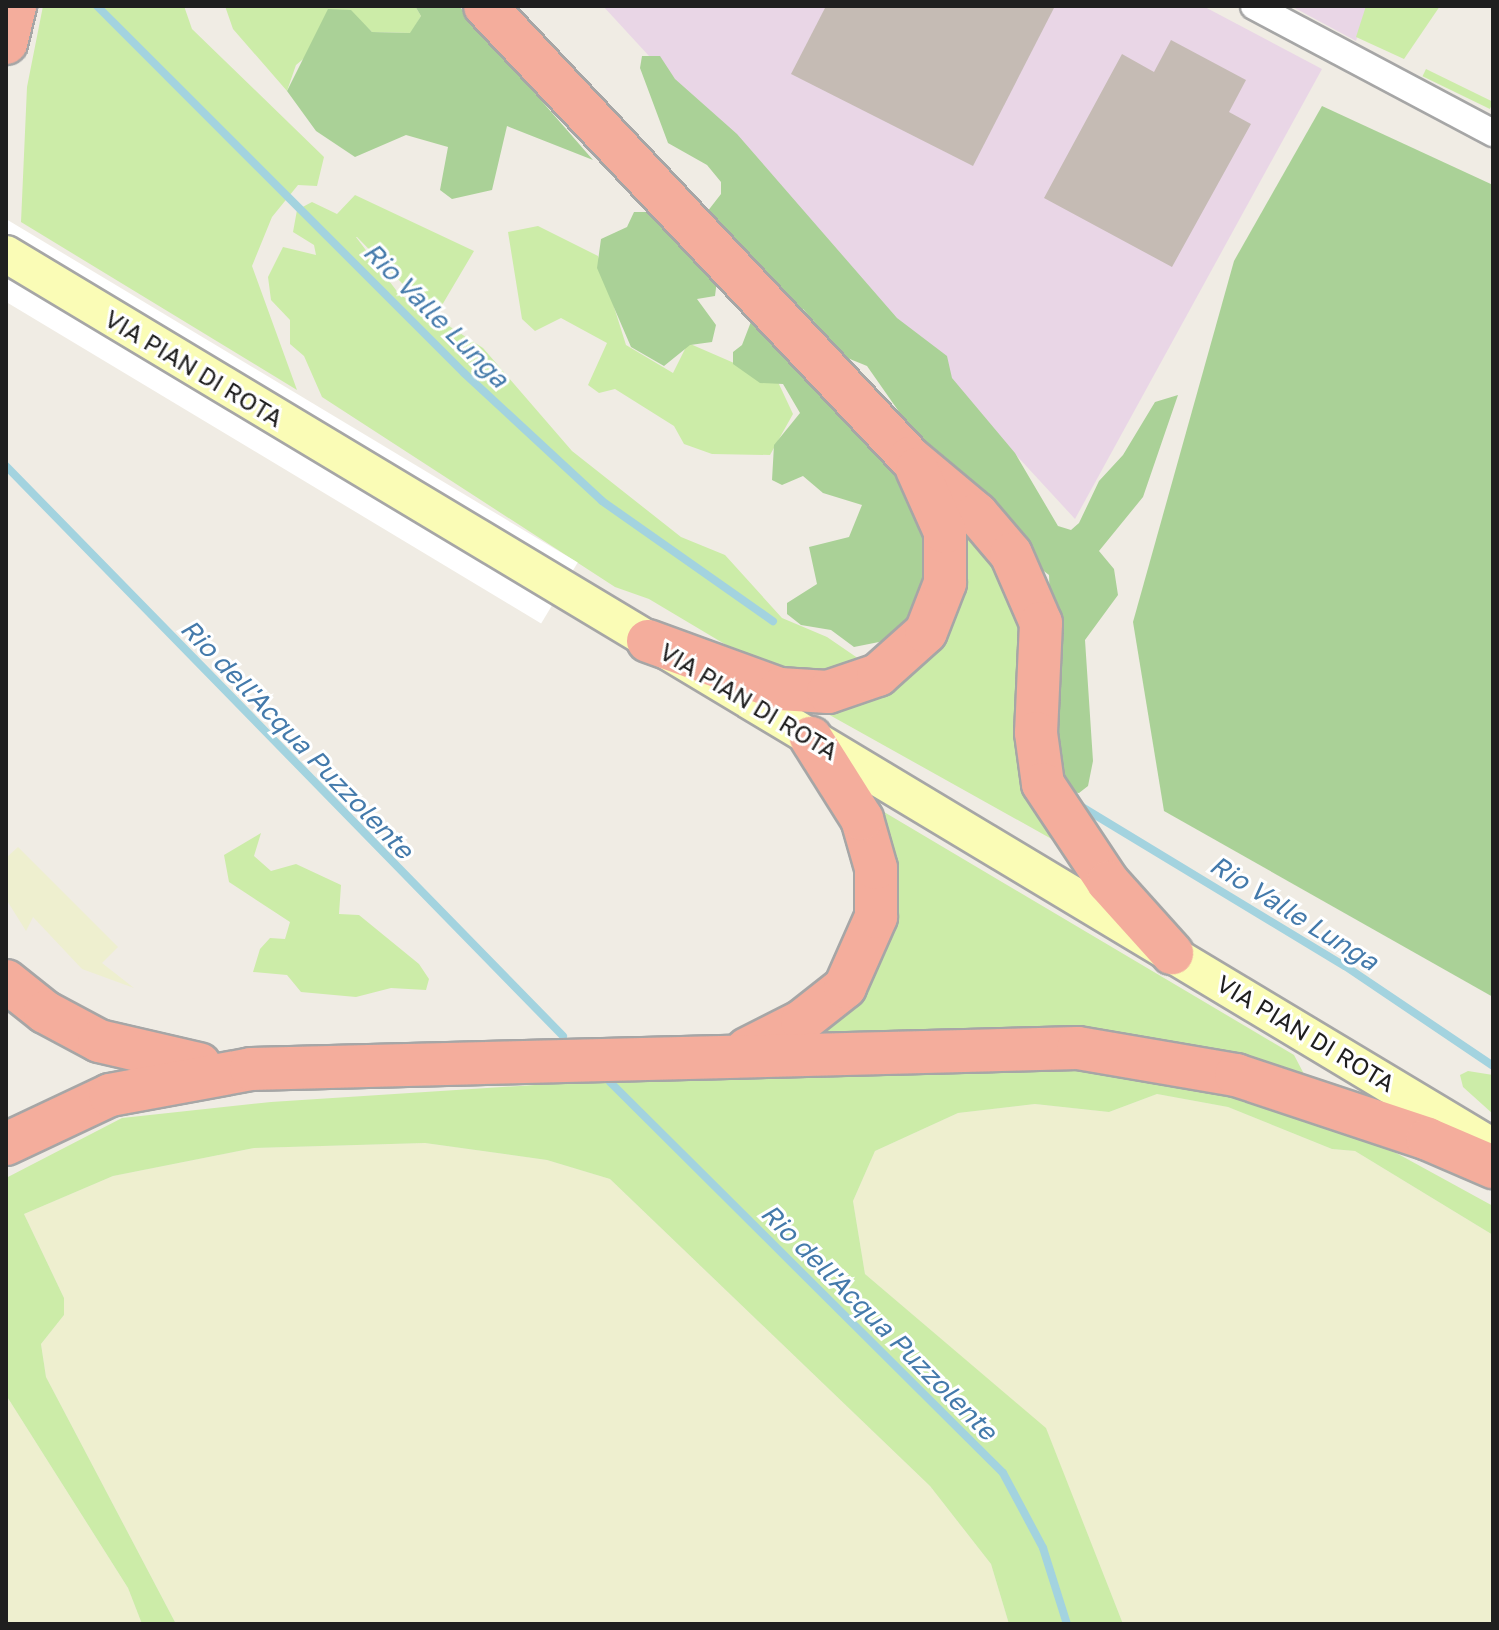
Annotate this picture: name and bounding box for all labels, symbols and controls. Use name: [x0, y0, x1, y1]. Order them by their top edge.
water label: Rio Valle Lunga: [357, 236, 515, 394]
street label: VIA PIAN DI ROTA: [100, 304, 288, 432]
water label: Rio dell'Acqua Puzzolente: [174, 613, 420, 865]
street label: VIA PIAN DI ROTA: [655, 637, 843, 765]
water label: Rio Valle Lunga: [1204, 849, 1384, 977]
street label: VIA PIAN DI ROTA: [1212, 969, 1400, 1097]
water label: Rio dell'Acqua Puzzolente: [755, 1198, 1003, 1446]

